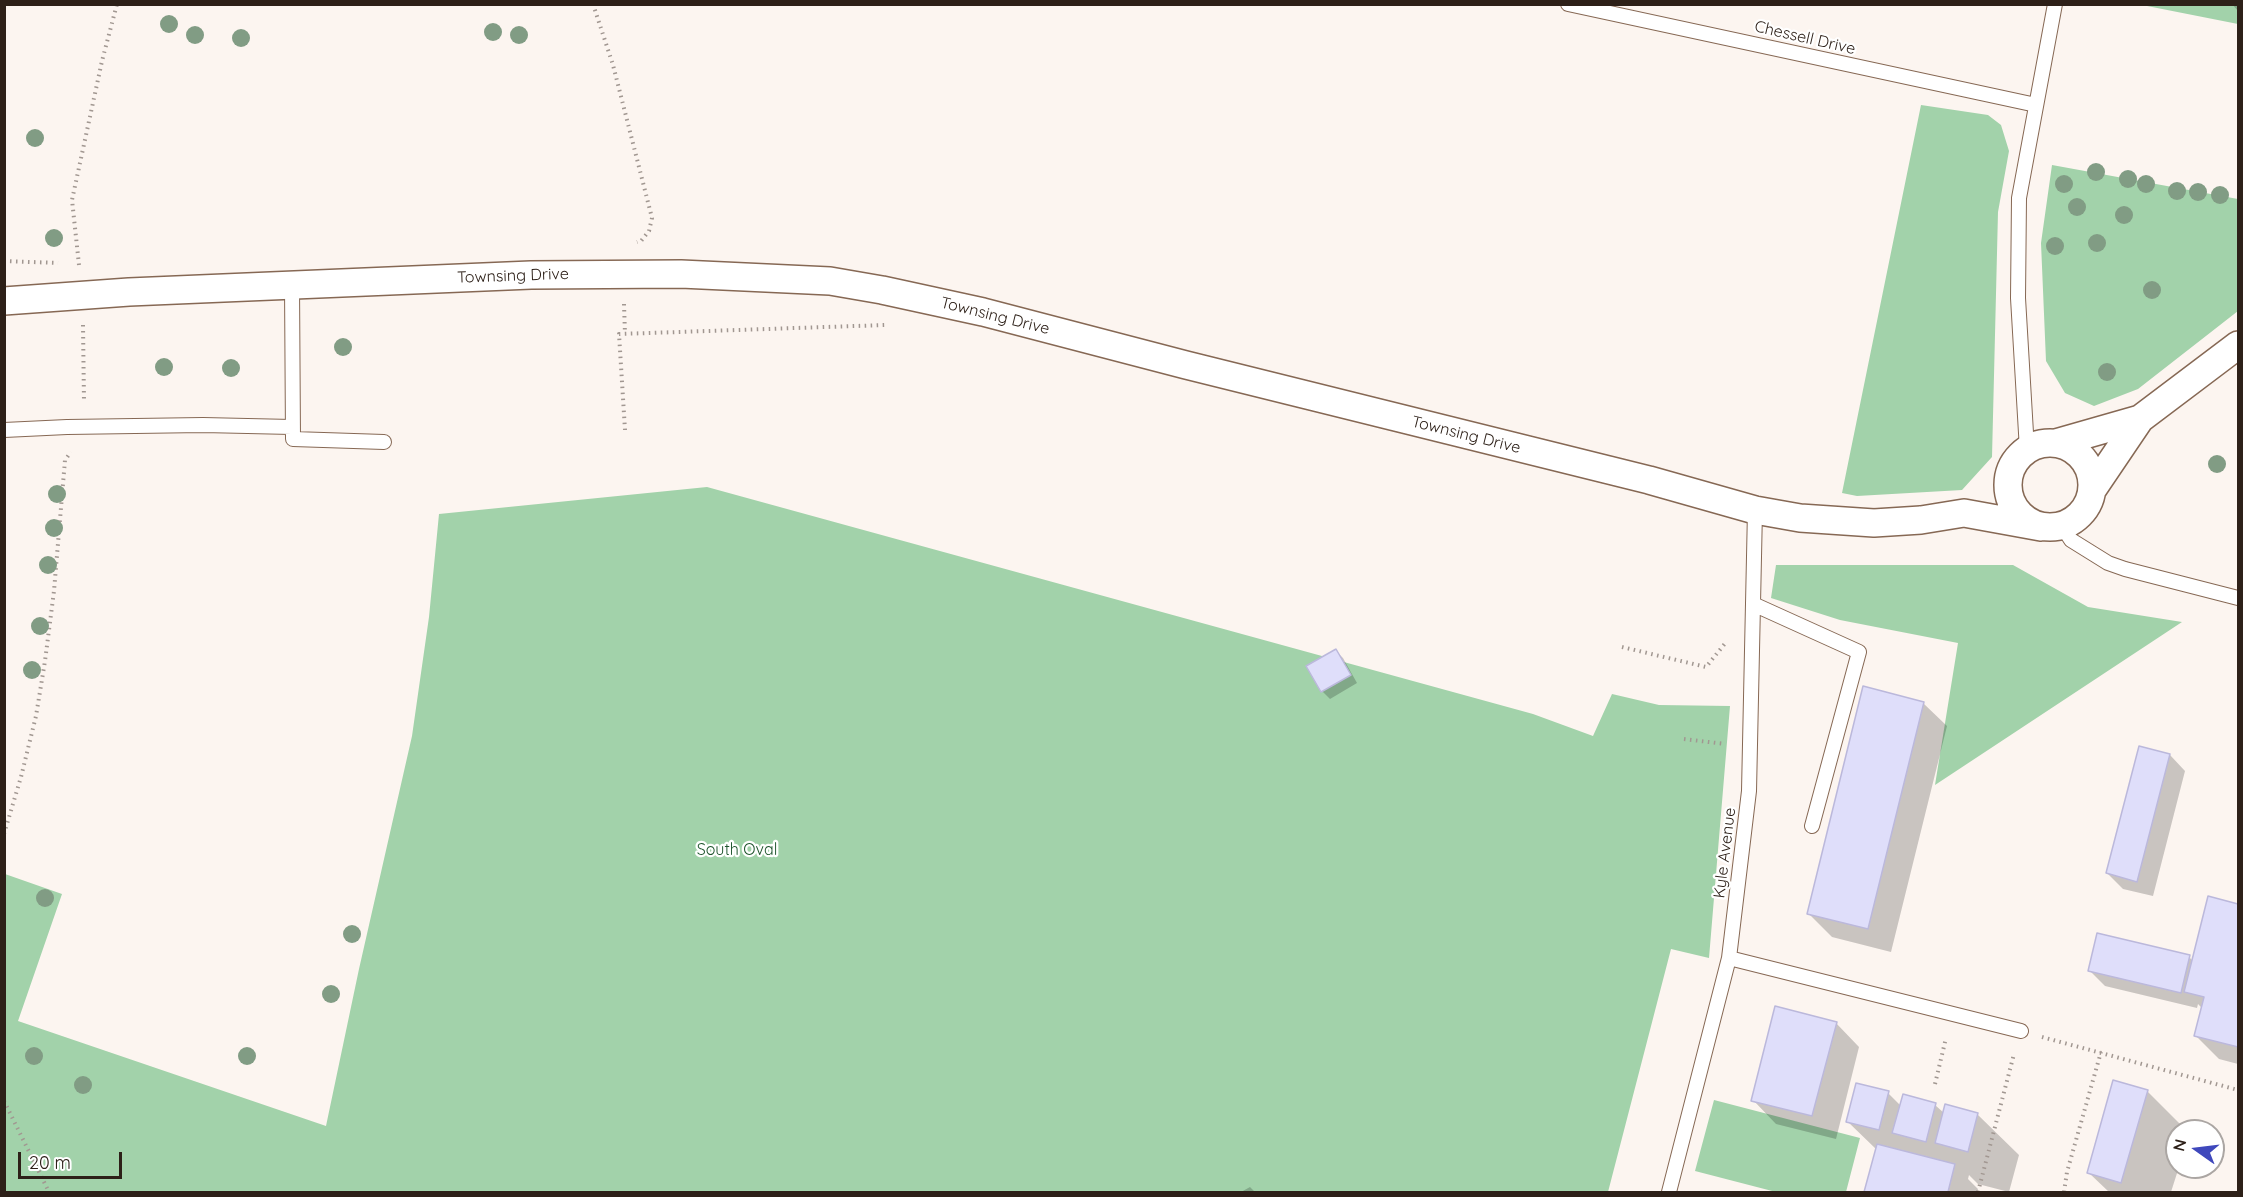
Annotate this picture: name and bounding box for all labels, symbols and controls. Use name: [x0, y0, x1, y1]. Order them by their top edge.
street label: Chessell Drive: [1753, 17, 1857, 59]
street label: Townsing Drive: [457, 264, 569, 288]
street label: Townsing Drive: [938, 293, 1052, 339]
street label: Townsing Drive: [1409, 412, 1523, 458]
street label: Kyle Avenue: [1710, 807, 1740, 899]
park label: South Oval: [697, 840, 777, 860]
north arrow: [2165, 1119, 2225, 1179]
text: N: [2168, 1137, 2191, 1153]
scale bar: [21, 1140, 124, 1178]
text: 20 m: [29, 1151, 71, 1174]

